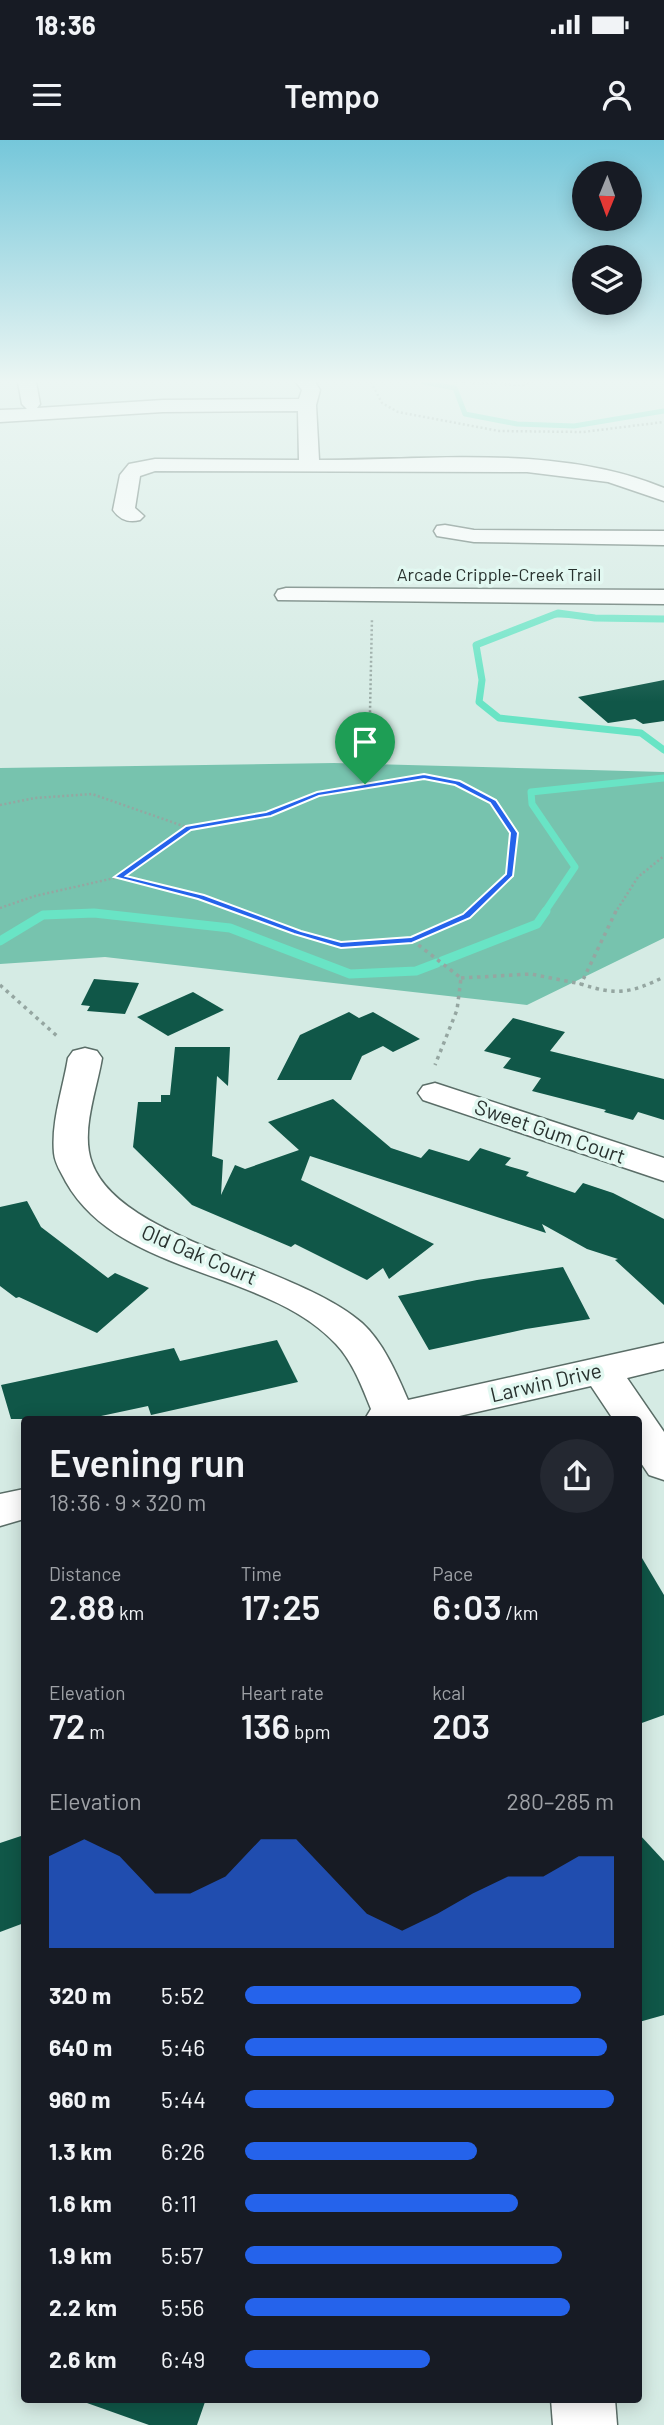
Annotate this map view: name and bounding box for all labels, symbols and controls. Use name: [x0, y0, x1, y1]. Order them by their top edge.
text: 18:36: [35, 9, 96, 40]
icon: menu: [28, 76, 66, 114]
text: Tempo: [284, 76, 380, 114]
icon: person: [598, 76, 636, 114]
north arrow: [572, 161, 642, 231]
map controls: [572, 161, 642, 315]
button: layers: [572, 245, 642, 315]
street label: Arcade Cripple-Creek Trail: [397, 563, 601, 585]
pin: [335, 712, 395, 784]
icon: arrive: [346, 723, 384, 761]
street label: Sweet Gum Court: [472, 1093, 629, 1168]
street label: Old Oak Court: [138, 1218, 261, 1289]
street label: Larwin Drive: [487, 1357, 604, 1407]
text: Evening run: [49, 1439, 245, 1485]
button: share: [540, 1439, 614, 1513]
text: 18:36 · 9 × 320 m: [49, 1488, 206, 1516]
text: Distance: [49, 1562, 121, 1585]
text: Time: [241, 1562, 282, 1585]
text: Pace: [432, 1562, 473, 1585]
text: 2.88: [49, 1585, 115, 1627]
text: 17:25: [241, 1585, 320, 1627]
text: 6:03: [432, 1585, 502, 1627]
text: km: [115, 1601, 144, 1624]
text: /km: [502, 1601, 538, 1624]
text: Elevation: [49, 1681, 126, 1704]
text: Heart rate: [241, 1681, 324, 1704]
text: kcal: [432, 1681, 465, 1704]
text: 72: [49, 1704, 85, 1746]
text: 136: [241, 1704, 290, 1746]
text: 203: [432, 1704, 490, 1746]
text: m: [85, 1720, 105, 1743]
text: bpm: [290, 1720, 331, 1743]
text: Elevation: [49, 1787, 142, 1815]
text: 280–285 m: [507, 1787, 614, 1815]
text: 320 m: [49, 1981, 111, 2009]
text: 5:52: [161, 1981, 205, 2009]
text: 640 m: [49, 2033, 112, 2061]
text: 5:46: [161, 2033, 205, 2061]
text: 960 m: [49, 2085, 110, 2113]
text: 5:44: [161, 2085, 206, 2113]
text: 1.3 km: [49, 2137, 112, 2165]
text: 6:26: [161, 2137, 205, 2165]
text: 1.6 km: [49, 2189, 112, 2217]
text: 6:11: [161, 2189, 197, 2217]
text: 1.9 km: [49, 2241, 112, 2269]
text: 5:57: [161, 2241, 203, 2269]
text: 2.2 km: [49, 2293, 117, 2321]
text: 5:56: [161, 2293, 204, 2321]
text: 2.6 km: [49, 2345, 117, 2373]
text: 6:49: [161, 2345, 205, 2373]

